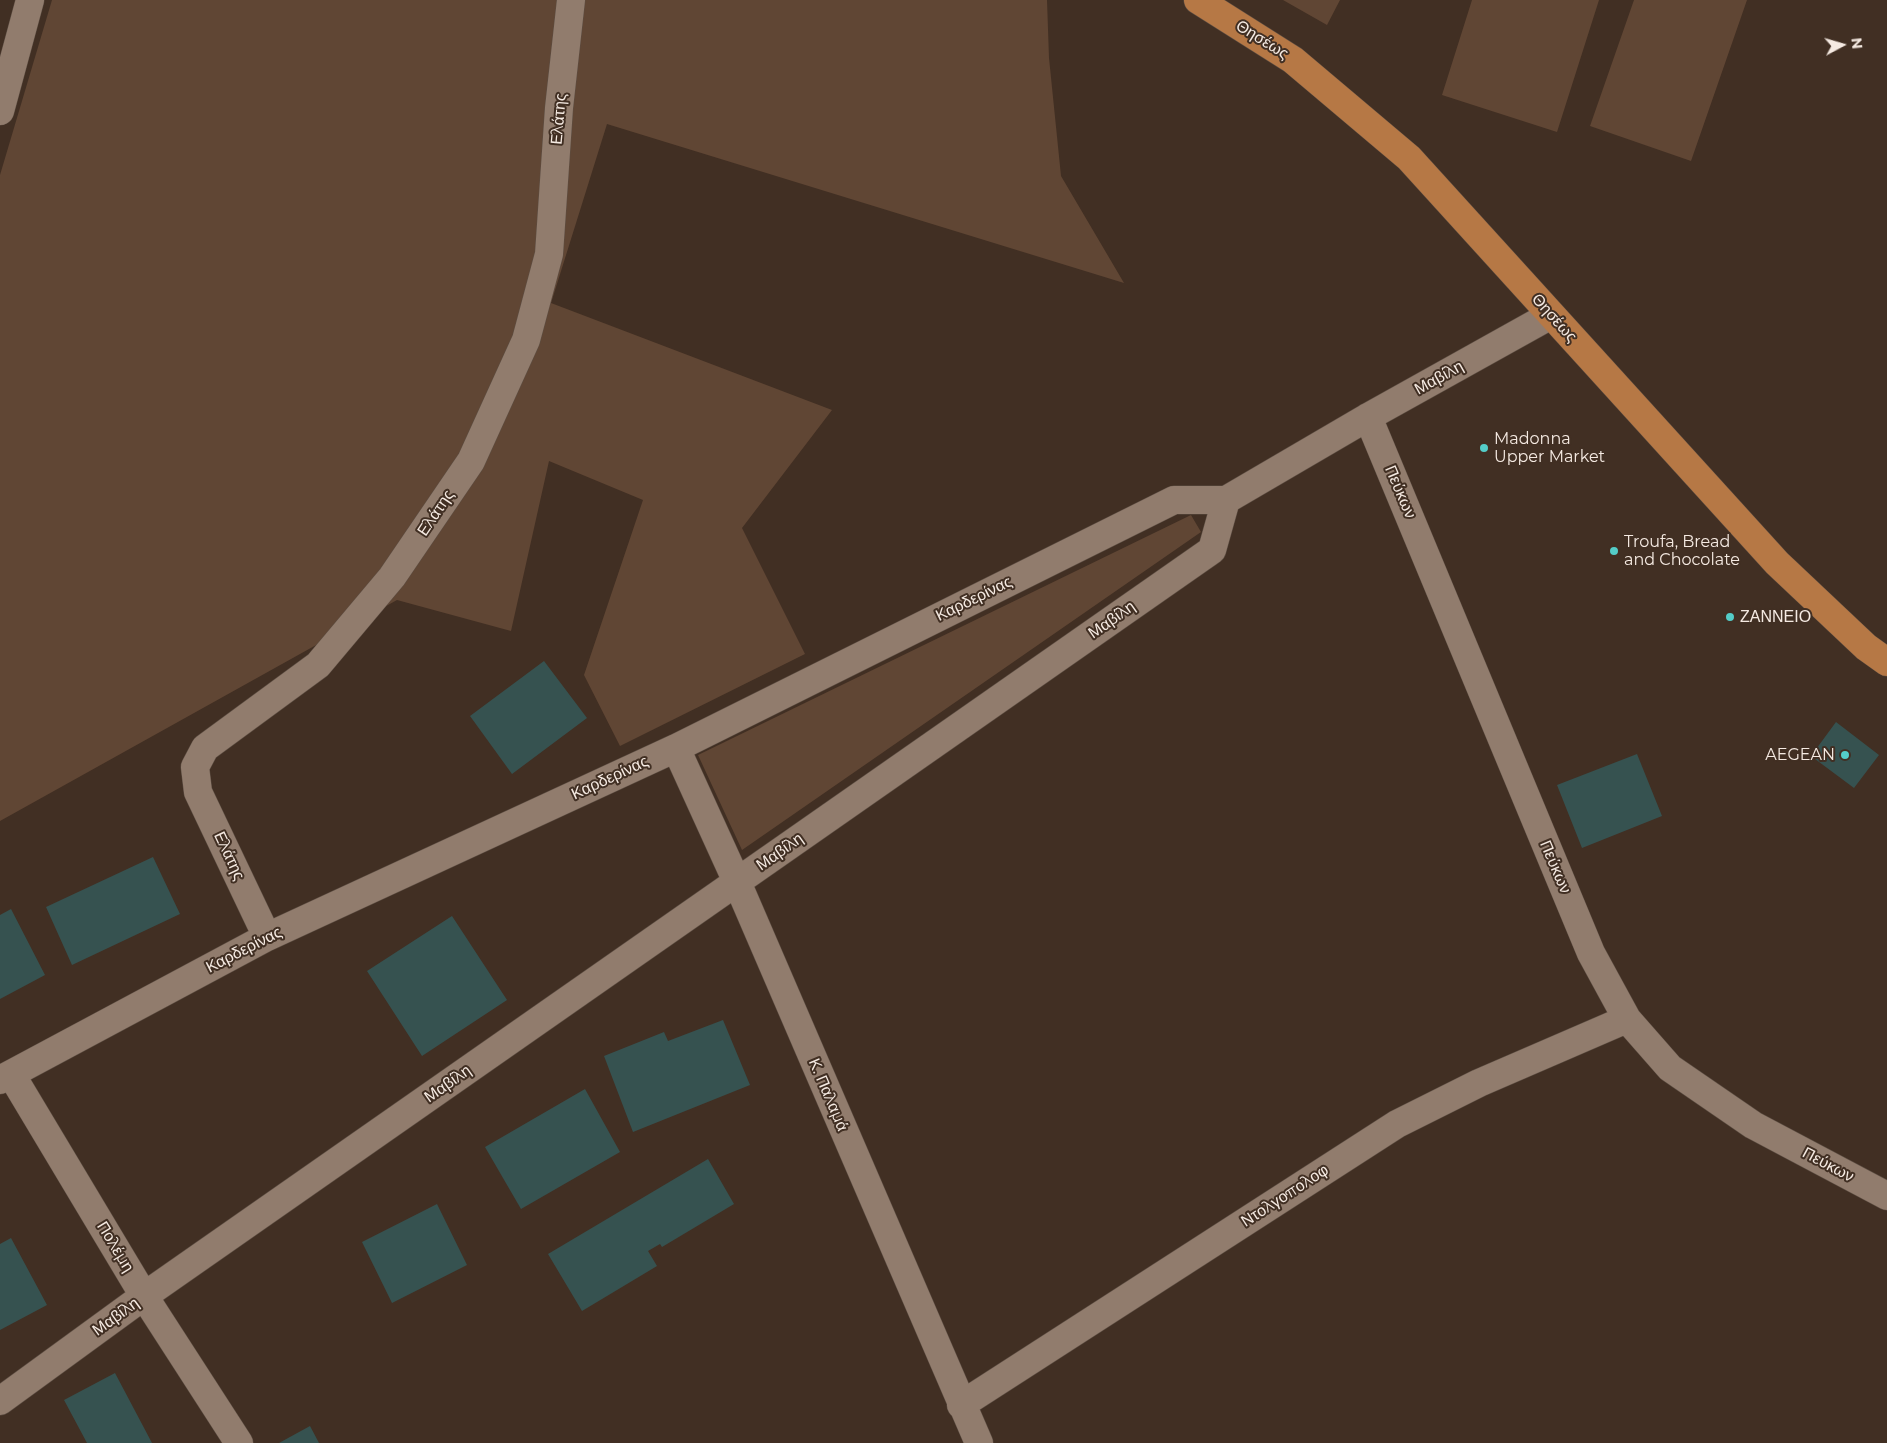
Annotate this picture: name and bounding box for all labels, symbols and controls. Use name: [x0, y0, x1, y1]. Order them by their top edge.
street label: Θησέως: [1232, 16, 1292, 64]
north arrow: [1817, 20, 1867, 70]
text: N: [1847, 37, 1866, 50]
street label: Ελάτης: [547, 92, 571, 146]
street label: Θησέως: [1527, 290, 1581, 346]
street label: Μαβίλη: [1411, 357, 1467, 399]
place label: Madonna Upper Market: [1494, 429, 1605, 467]
marker: Madonna Upper Market: [1478, 442, 1490, 454]
street label: Πεύκων: [1380, 463, 1420, 521]
street label: Ελάτης: [414, 486, 458, 540]
place label: Troufa, Bread and Chocolate: [1624, 532, 1740, 570]
marker: Troufa, Bread and Chocolate: [1608, 545, 1620, 557]
street label: Καρδερίνας: [933, 572, 1015, 626]
street label: Μαβίλη: [1085, 597, 1139, 643]
place label: ΖΑΝΝΕΙΟ: [1740, 607, 1811, 627]
marker: ΖΑΝΝΕΙΟ: [1724, 611, 1736, 623]
place label: AEGEAN: [1765, 745, 1835, 765]
marker: AEGEAN: [1839, 749, 1851, 761]
street label: Καρδερίνας: [569, 752, 651, 804]
street label: Ελάτης: [209, 829, 249, 883]
street label: Μαβίλη: [753, 829, 807, 875]
street label: Πεύκων: [1535, 838, 1575, 896]
street label: Καρδερίνας: [203, 923, 285, 977]
street label: Κ. Παλαμά: [804, 1056, 852, 1134]
street label: Μαβίλη: [421, 1061, 475, 1107]
street label: Πεύκων: [1799, 1143, 1857, 1187]
street label: Ντολγοπολοφ: [1238, 1161, 1332, 1231]
street label: Πολέμη: [92, 1218, 138, 1276]
street label: Μαβίλη: [89, 1294, 143, 1340]

